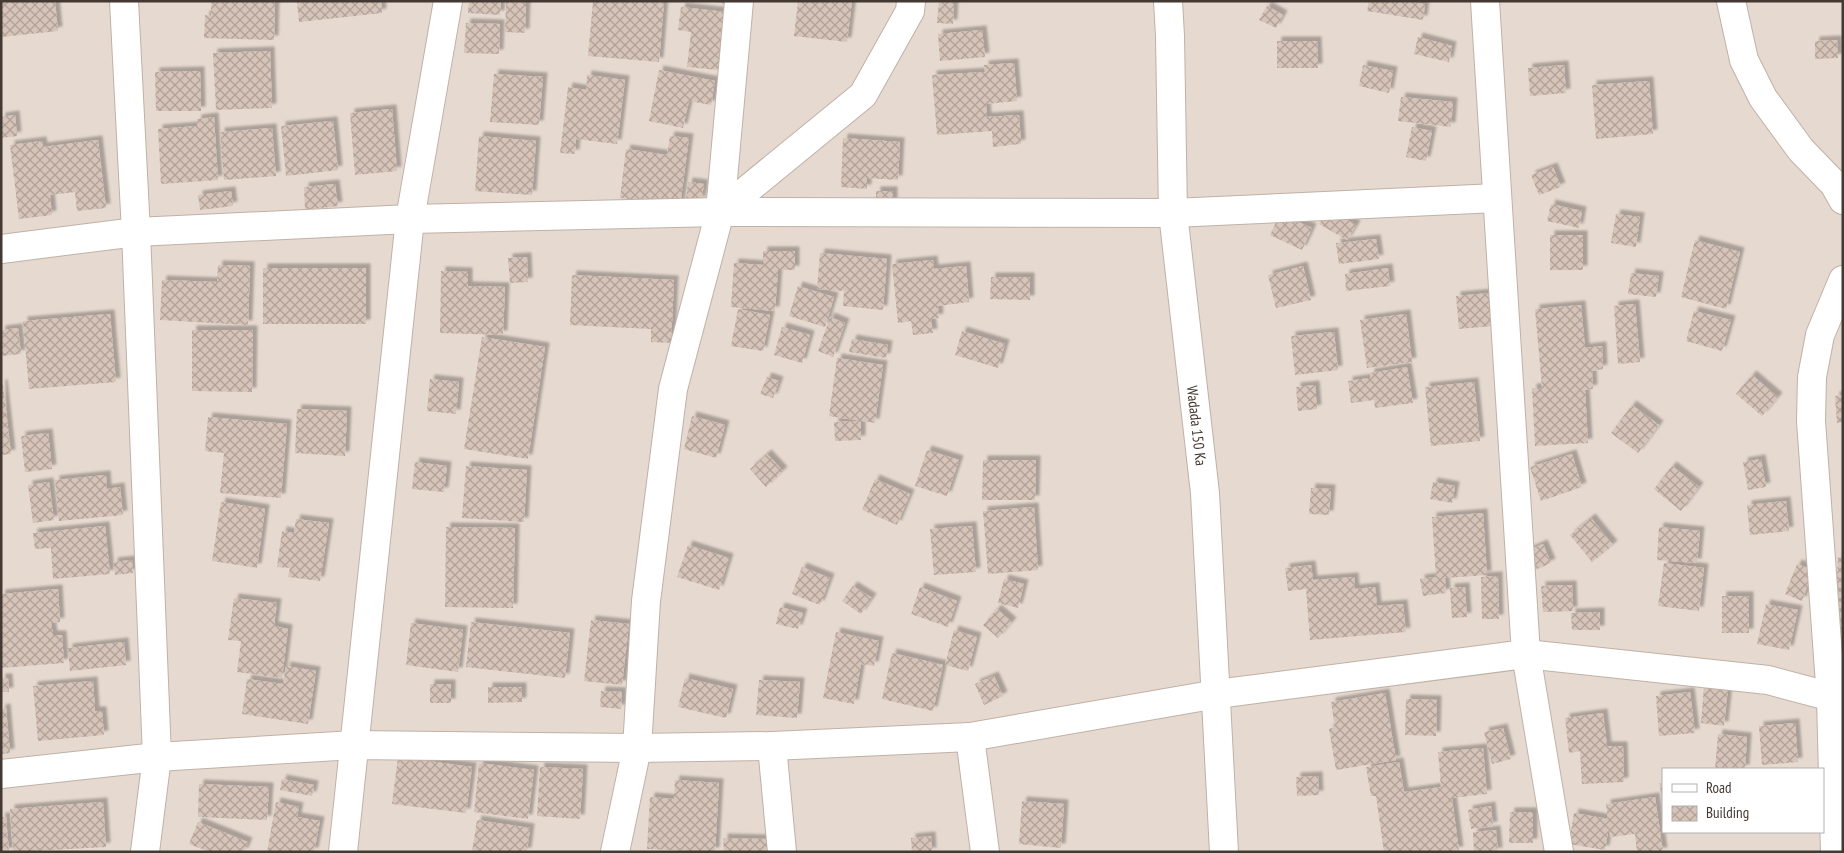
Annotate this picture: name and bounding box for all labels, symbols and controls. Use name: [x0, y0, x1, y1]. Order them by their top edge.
street label: Wadada 150 Ka: [1183, 385, 1211, 467]
legend: [1662, 768, 1824, 833]
text: Road: [1706, 778, 1732, 797]
text: Building: [1706, 803, 1749, 822]

